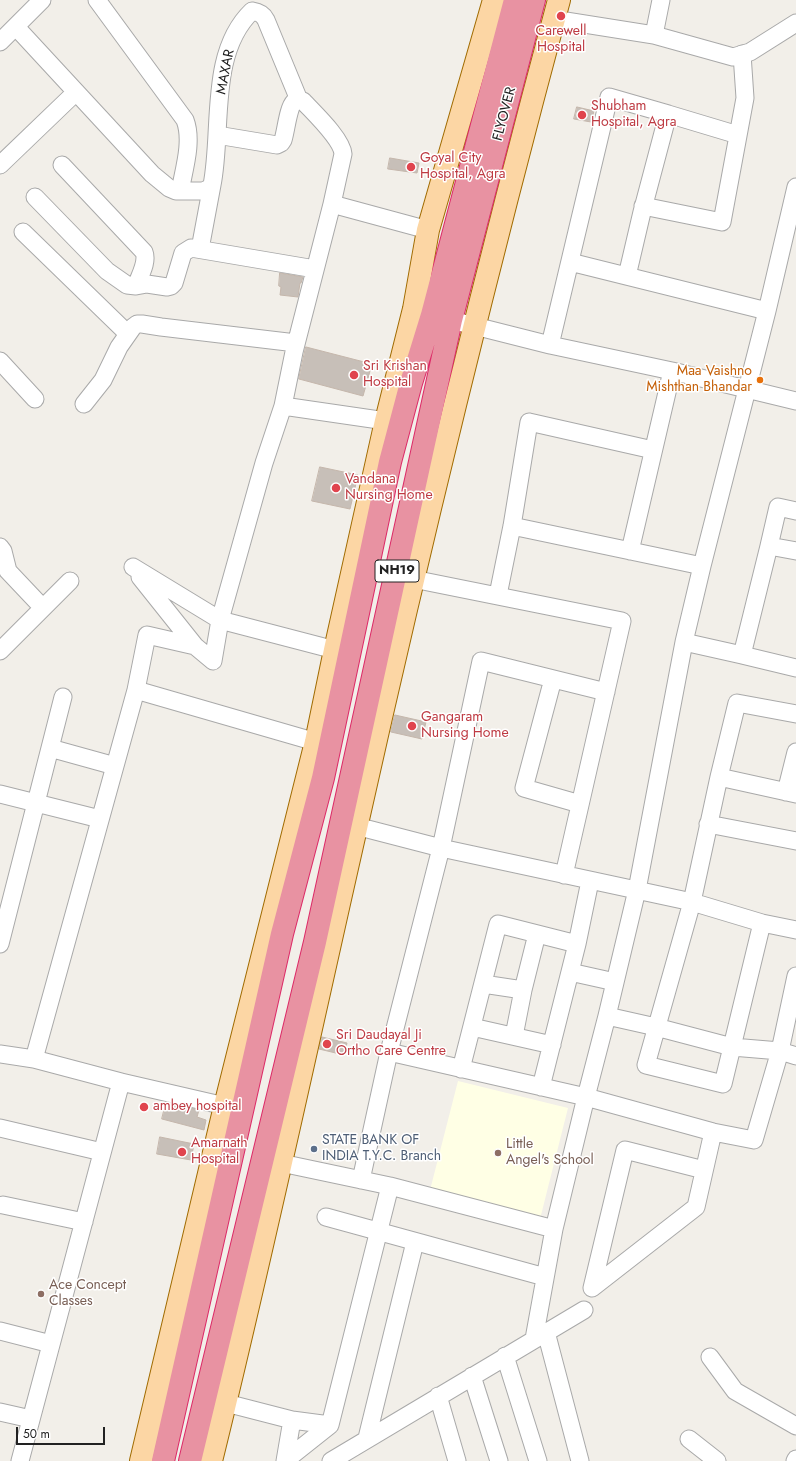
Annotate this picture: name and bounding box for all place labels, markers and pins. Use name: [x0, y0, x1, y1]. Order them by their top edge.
marker: Carewell Hospital: [555, 10, 567, 22]
place label: Carewell Hospital: [536, 24, 586, 56]
place label: Shubham Hospital, Agra: [591, 99, 676, 132]
marker: Shubham Hospital, Agra: [576, 109, 588, 121]
place label: Goyal City Hospital, Agra: [420, 151, 505, 184]
marker: Goyal City Hospital, Agra: [405, 161, 417, 173]
place label: Sri Krishan Hospital: [363, 359, 427, 392]
place label: Maa Vaishno Mishthan Bhandar: [646, 364, 752, 396]
marker: Sri Krishan Hospital: [348, 369, 360, 381]
marker: Maa Vaishno Mishthan Bhandar: [755, 375, 765, 385]
place label: Vandana Nursing Home: [345, 472, 433, 504]
marker: Vandana Nursing Home: [330, 482, 342, 494]
place label: Gangaram Nursing Home: [421, 710, 509, 742]
marker: Gangaram Nursing Home: [406, 720, 418, 732]
place label: Sri Daudayal Ji Ortho Care Centre: [336, 1028, 446, 1060]
marker: Sri Daudayal Ji Ortho Care Centre: [321, 1038, 333, 1050]
place label: ambey hospital: [153, 1099, 242, 1115]
marker: ambey hospital: [138, 1101, 150, 1113]
place label: STATE BANK OF INDIA T.Y.C. Branch: [322, 1133, 441, 1166]
place label: Amarnath Hospital: [191, 1136, 247, 1168]
place label: Little Angel's School: [506, 1137, 594, 1170]
marker: STATE BANK OF INDIA T.Y.C. Branch: [309, 1144, 319, 1154]
marker: Amarnath Hospital: [176, 1146, 188, 1158]
marker: Little Angel's School: [493, 1148, 503, 1158]
place label: Ace Concept Classes: [49, 1278, 126, 1310]
marker: Ace Concept Classes: [36, 1289, 46, 1299]

